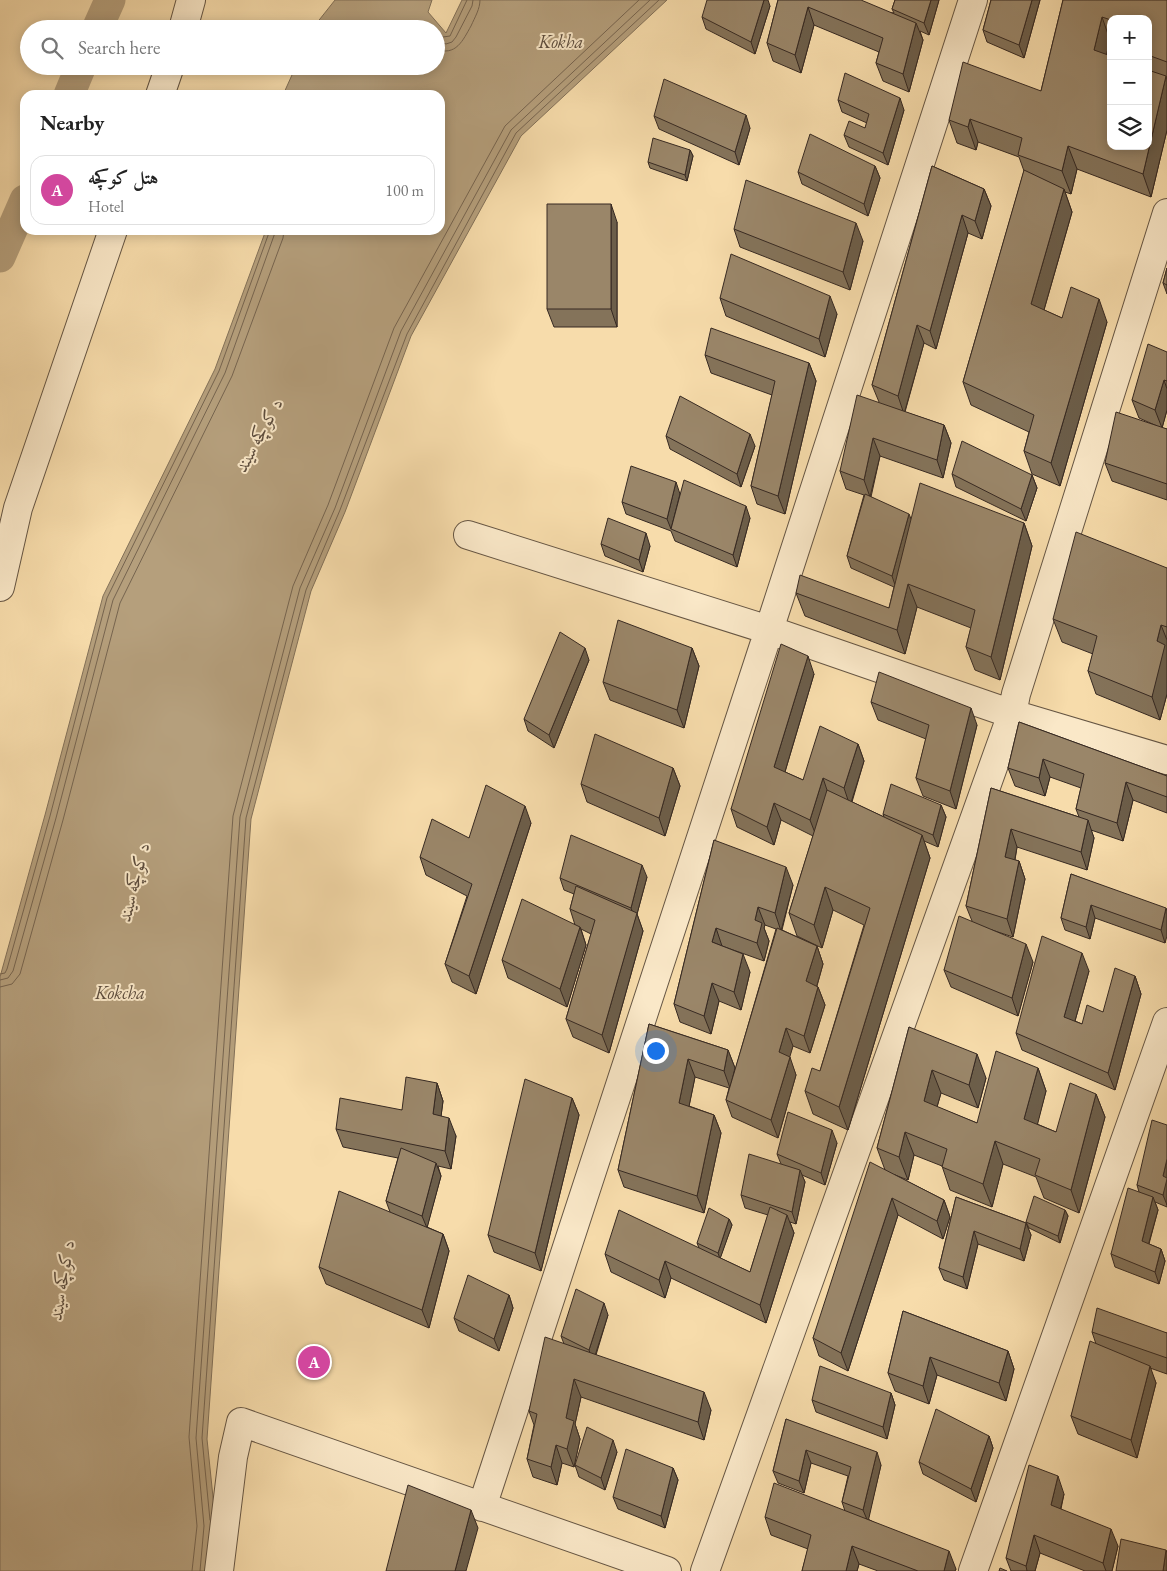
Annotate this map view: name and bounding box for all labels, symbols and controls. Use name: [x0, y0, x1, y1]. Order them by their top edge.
map controls: [1107, 15, 1152, 150]
button: +: [1107, 15, 1152, 60]
search box: [20, 20, 445, 75]
water label: Kokha: [538, 30, 583, 53]
icon: search: [38, 34, 66, 62]
text: Search here: [78, 35, 160, 60]
button: −: [1107, 60, 1152, 105]
button: layers: [1107, 105, 1152, 150]
text: Nearby: [40, 109, 104, 136]
text: هتل کوکچه: [88, 165, 158, 190]
text: A: [51, 180, 63, 201]
text: 100 m: [385, 180, 424, 201]
text: Hotel: [88, 196, 124, 217]
water label: د کوکچه سیند: [229, 394, 289, 476]
water label: د کوکچه سیند: [113, 840, 155, 924]
water label: Kokcha: [94, 981, 145, 1004]
your location: [643, 1038, 669, 1064]
water label: د کوکچه سیند: [44, 1238, 80, 1322]
pin: A: [298, 1343, 330, 1381]

